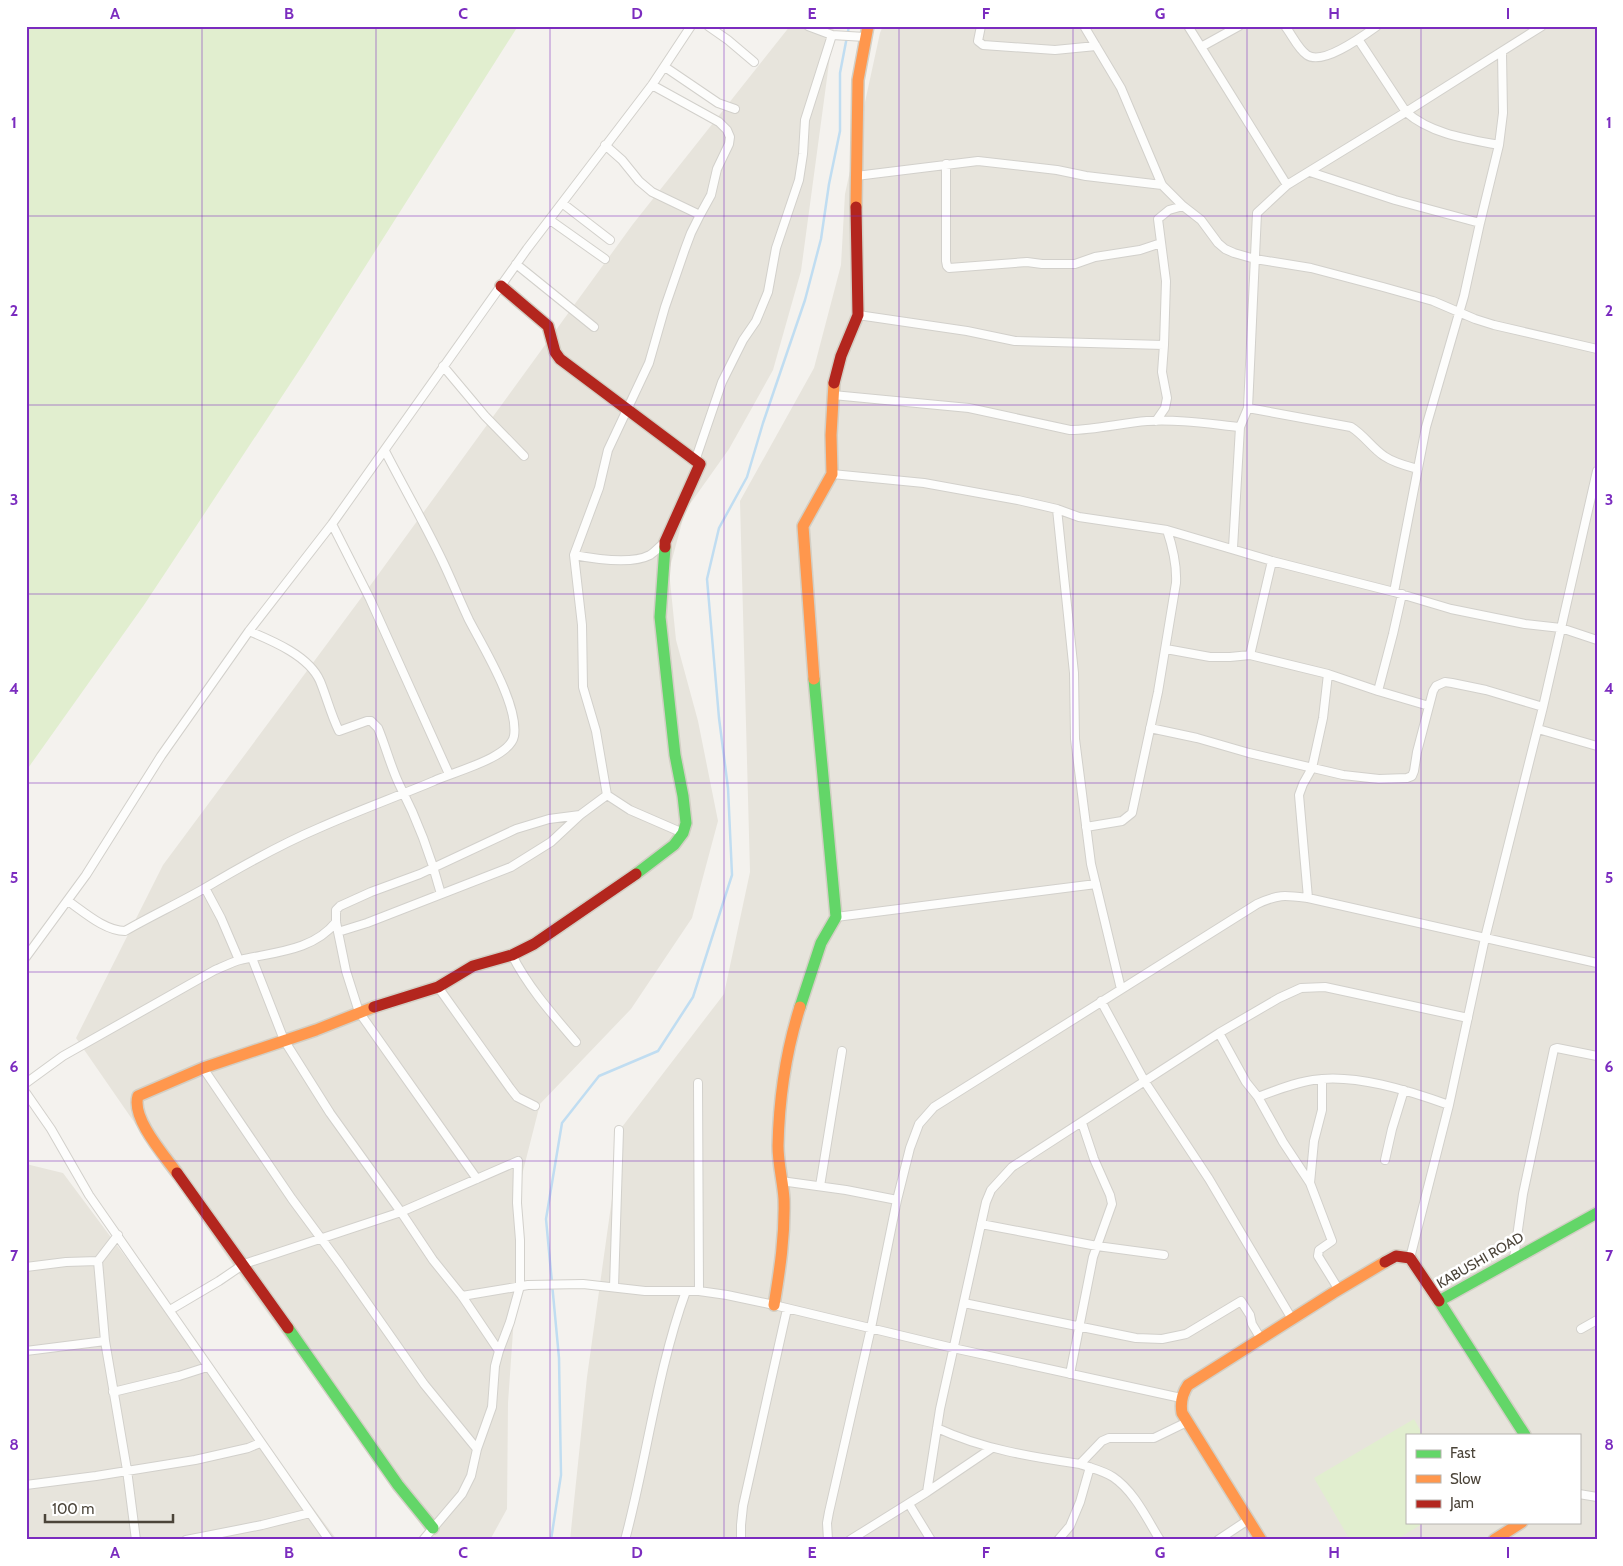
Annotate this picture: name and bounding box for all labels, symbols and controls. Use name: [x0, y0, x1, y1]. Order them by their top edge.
text: A: [110, 4, 120, 23]
text: B: [284, 4, 294, 23]
text: C: [458, 4, 468, 23]
text: D: [631, 4, 643, 23]
text: E: [807, 4, 817, 23]
text: F: [982, 4, 991, 23]
text: G: [1155, 4, 1165, 23]
text: H: [1328, 4, 1340, 23]
text: I: [1506, 4, 1510, 23]
text: 1: [11, 113, 17, 132]
text: 1: [1606, 113, 1612, 132]
text: 2: [10, 301, 18, 320]
text: 2: [1605, 301, 1613, 320]
text: 3: [10, 490, 18, 509]
text: 3: [1605, 490, 1613, 509]
text: 4: [9, 679, 19, 698]
text: 4: [1604, 679, 1614, 698]
text: 5: [10, 868, 18, 887]
text: 5: [1605, 868, 1613, 887]
text: 6: [10, 1057, 19, 1076]
text: 6: [1605, 1057, 1614, 1076]
street label: KABUSHI ROAD: [1433, 1228, 1527, 1292]
text: 7: [10, 1246, 19, 1265]
text: 7: [1605, 1246, 1614, 1265]
legend: [1406, 1434, 1580, 1524]
text: 8: [9, 1435, 19, 1454]
text: 8: [1604, 1435, 1614, 1454]
text: Fast: [1450, 1444, 1475, 1462]
text: Slow: [1450, 1470, 1481, 1488]
scale bar: [45, 1491, 172, 1523]
text: Jam: [1449, 1494, 1474, 1512]
text: 100 m: [52, 1500, 94, 1518]
text: A: [110, 1543, 120, 1562]
text: B: [284, 1543, 294, 1562]
text: C: [458, 1543, 468, 1562]
text: D: [631, 1543, 643, 1562]
text: E: [807, 1543, 817, 1562]
text: F: [982, 1543, 991, 1562]
text: G: [1155, 1543, 1165, 1562]
text: H: [1328, 1543, 1340, 1562]
text: I: [1506, 1543, 1510, 1562]

